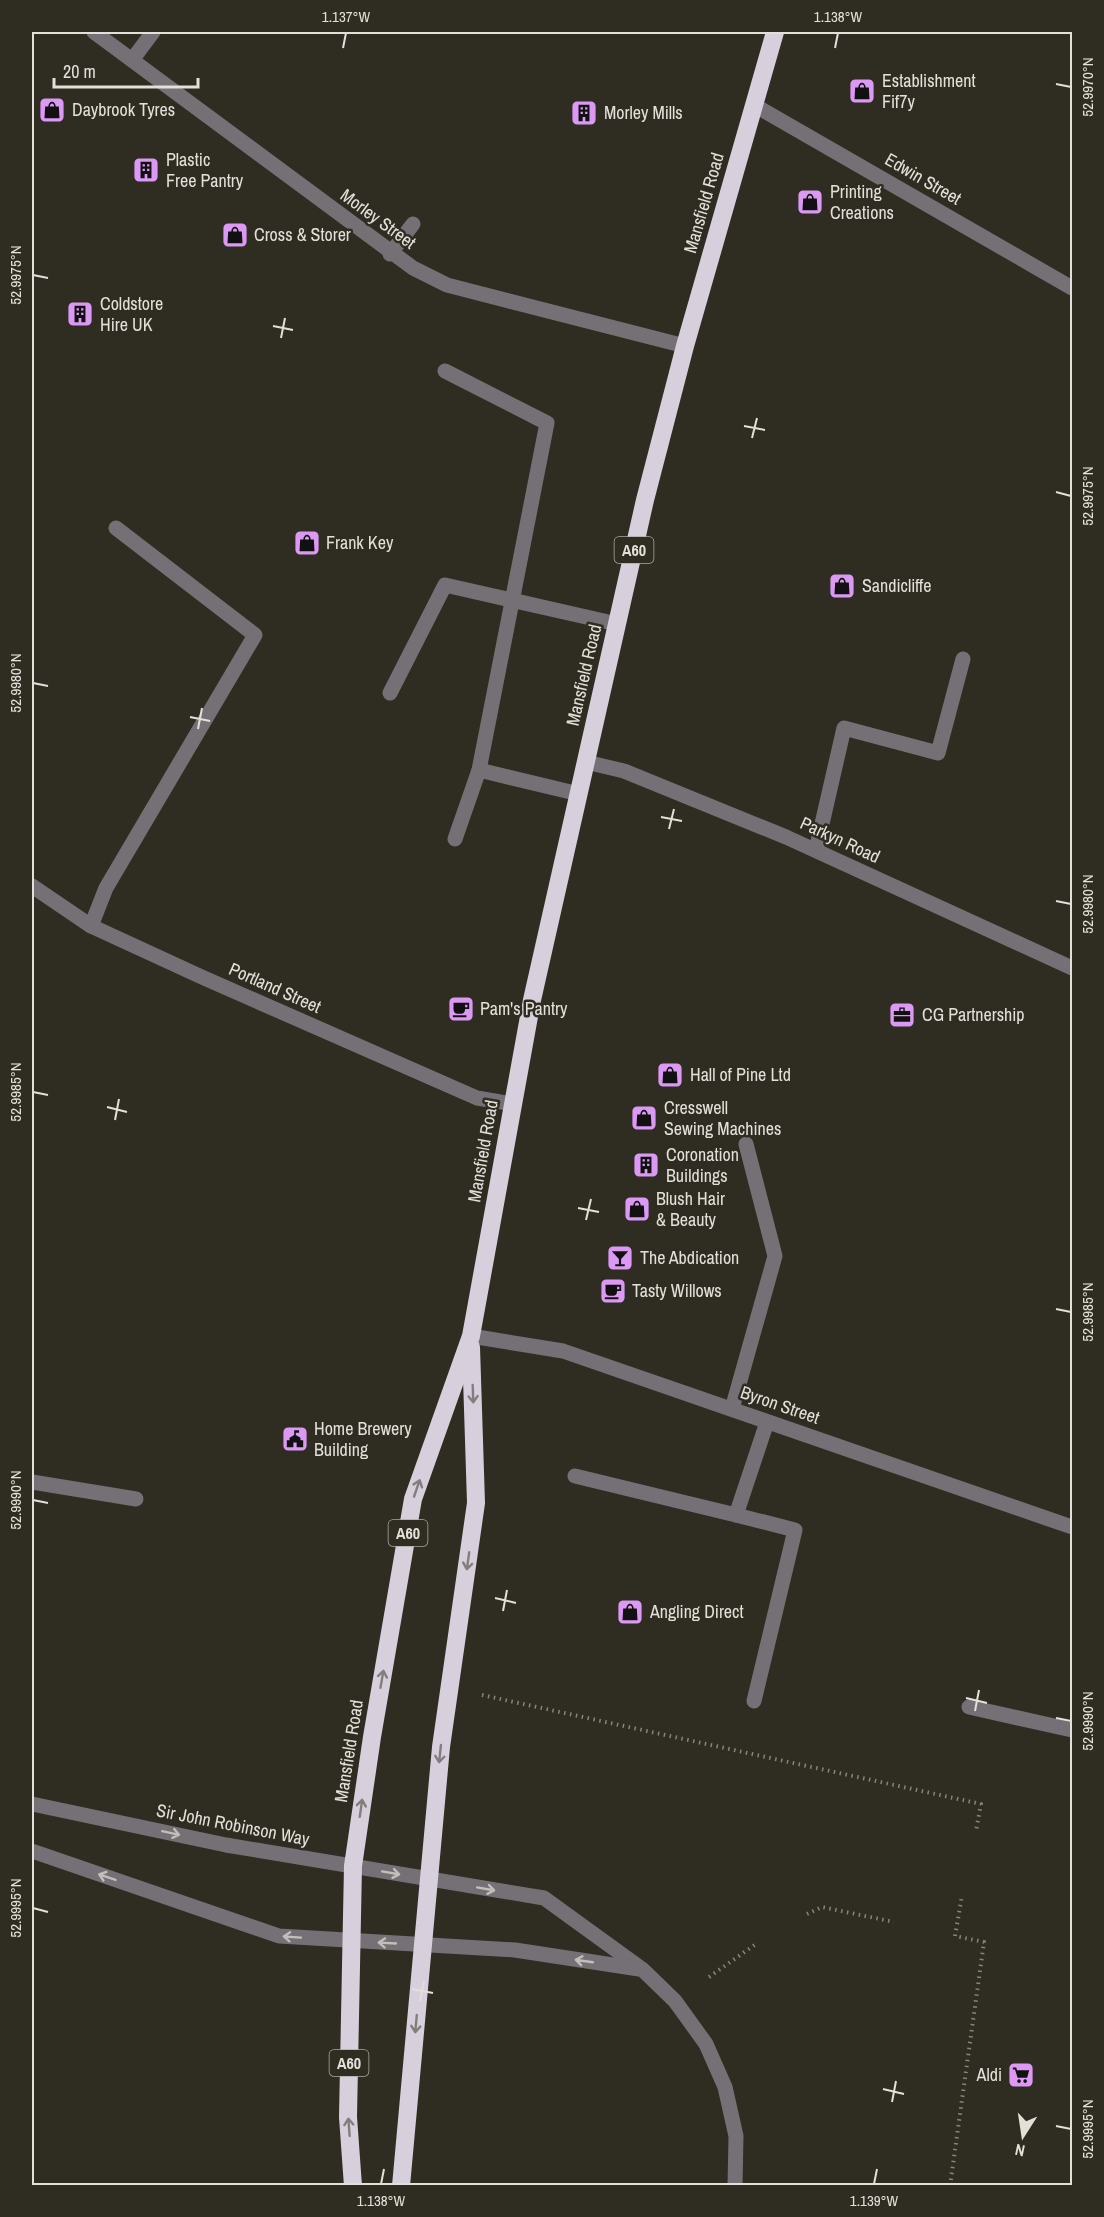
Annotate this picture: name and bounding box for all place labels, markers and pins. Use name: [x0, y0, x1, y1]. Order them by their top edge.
place label: Establishment Fif7y: [882, 68, 976, 114]
shop icon: Establishment Fif7y: [847, 76, 877, 106]
shop icon: Daybrook Tyres: [37, 95, 67, 125]
place label: Daybrook Tyres: [72, 97, 175, 122]
building icon: Morley Mills: [569, 98, 599, 128]
place label: Morley Mills: [604, 100, 683, 125]
place label: Plastic Free Pantry: [166, 147, 244, 193]
building icon: Plastic Free Pantry: [131, 155, 161, 185]
place label: Printing Creations: [830, 179, 894, 225]
shop icon: Printing Creations: [795, 187, 825, 217]
shop icon: Cross & Storer: [220, 220, 250, 250]
place label: Cross & Storer: [254, 222, 351, 247]
place label: Coldstore Hire UK: [100, 291, 163, 337]
building icon: Coldstore Hire UK: [65, 299, 95, 329]
shop icon: Frank Key: [292, 528, 322, 558]
place label: Frank Key: [326, 530, 394, 555]
shop icon: Sandicliffe: [827, 571, 857, 601]
place label: Sandicliffe: [862, 573, 932, 598]
cafe icon: Pam's Pantry: [446, 994, 476, 1024]
place label: Pam's Pantry: [480, 996, 568, 1021]
office icon: CG Partnership: [887, 1000, 917, 1030]
place label: CG Partnership: [922, 1002, 1025, 1027]
shop icon: Hall of Pine Ltd: [655, 1060, 685, 1090]
place label: Hall of Pine Ltd: [690, 1062, 791, 1087]
place label: Cresswell Sewing Machines: [664, 1095, 781, 1141]
shop icon: Cresswell Sewing Machines: [629, 1103, 659, 1133]
place label: Coronation Buildings: [666, 1142, 739, 1188]
building icon: Coronation Buildings: [631, 1150, 661, 1180]
place label: Blush Hair & Beauty: [656, 1186, 725, 1232]
shop icon: Blush Hair & Beauty: [622, 1194, 652, 1224]
bar icon: The Abdication: [605, 1243, 635, 1273]
place label: The Abdication: [640, 1245, 739, 1270]
cafe icon: Tasty Willows: [598, 1276, 628, 1306]
place label: Tasty Willows: [632, 1278, 722, 1303]
place label: Home Brewery Building: [314, 1416, 412, 1462]
public building icon: Home Brewery Building: [280, 1424, 310, 1454]
shop icon: Angling Direct: [615, 1597, 645, 1627]
place label: Angling Direct: [649, 1599, 744, 1624]
supermarket icon: Aldi: [1006, 2060, 1036, 2090]
place label: Aldi: [976, 2062, 1002, 2087]

